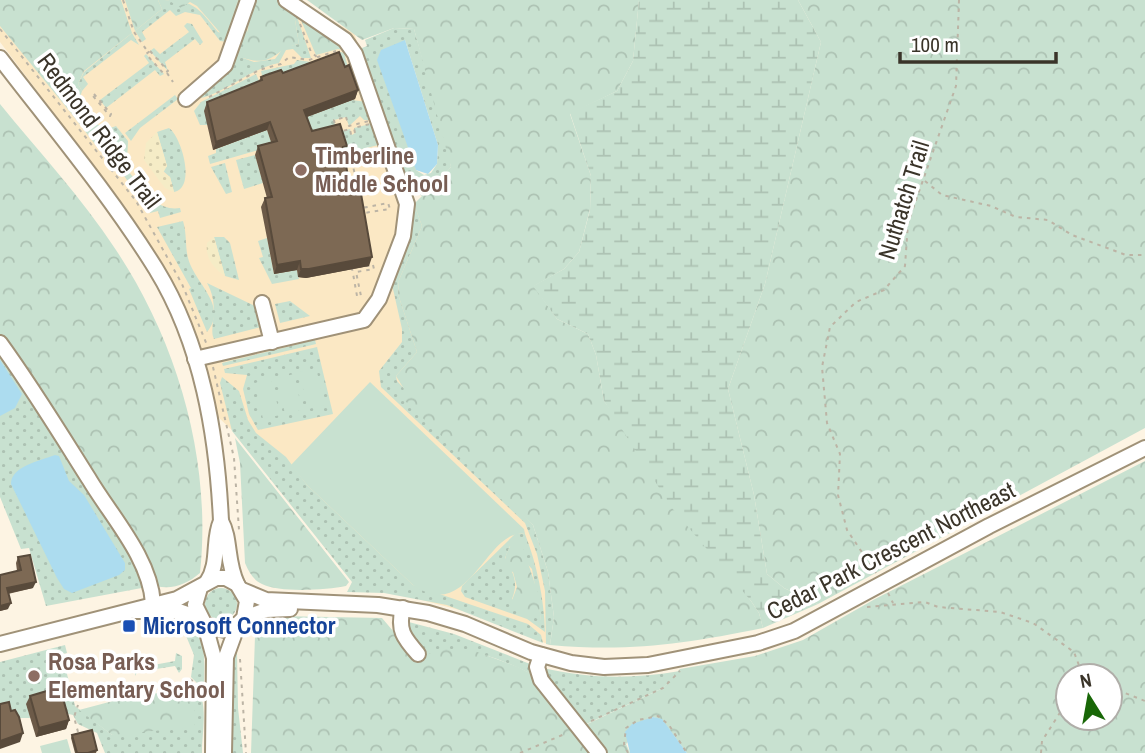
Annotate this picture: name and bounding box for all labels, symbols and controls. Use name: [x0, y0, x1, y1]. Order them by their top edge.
scale bar: [900, 21, 1056, 65]
text: 100 m: [911, 30, 959, 59]
street label: Redmond Ridge Trail: [31, 46, 169, 215]
street label: Nuthatch Trail: [870, 136, 936, 263]
place label: Timberline Middle School: [315, 139, 448, 199]
marker: Timberline Middle School: [293, 162, 309, 178]
street label: Cedar Park Crescent Northeast: [761, 473, 1021, 627]
place label: Microsoft Connector: [143, 609, 336, 641]
marker: Microsoft Connector: [121, 618, 137, 634]
place label: Rosa Parks Elementary School: [48, 645, 225, 705]
north arrow: [1054, 662, 1124, 732]
text: N: [1078, 666, 1094, 694]
marker: Rosa Parks Elementary School: [26, 668, 42, 684]

